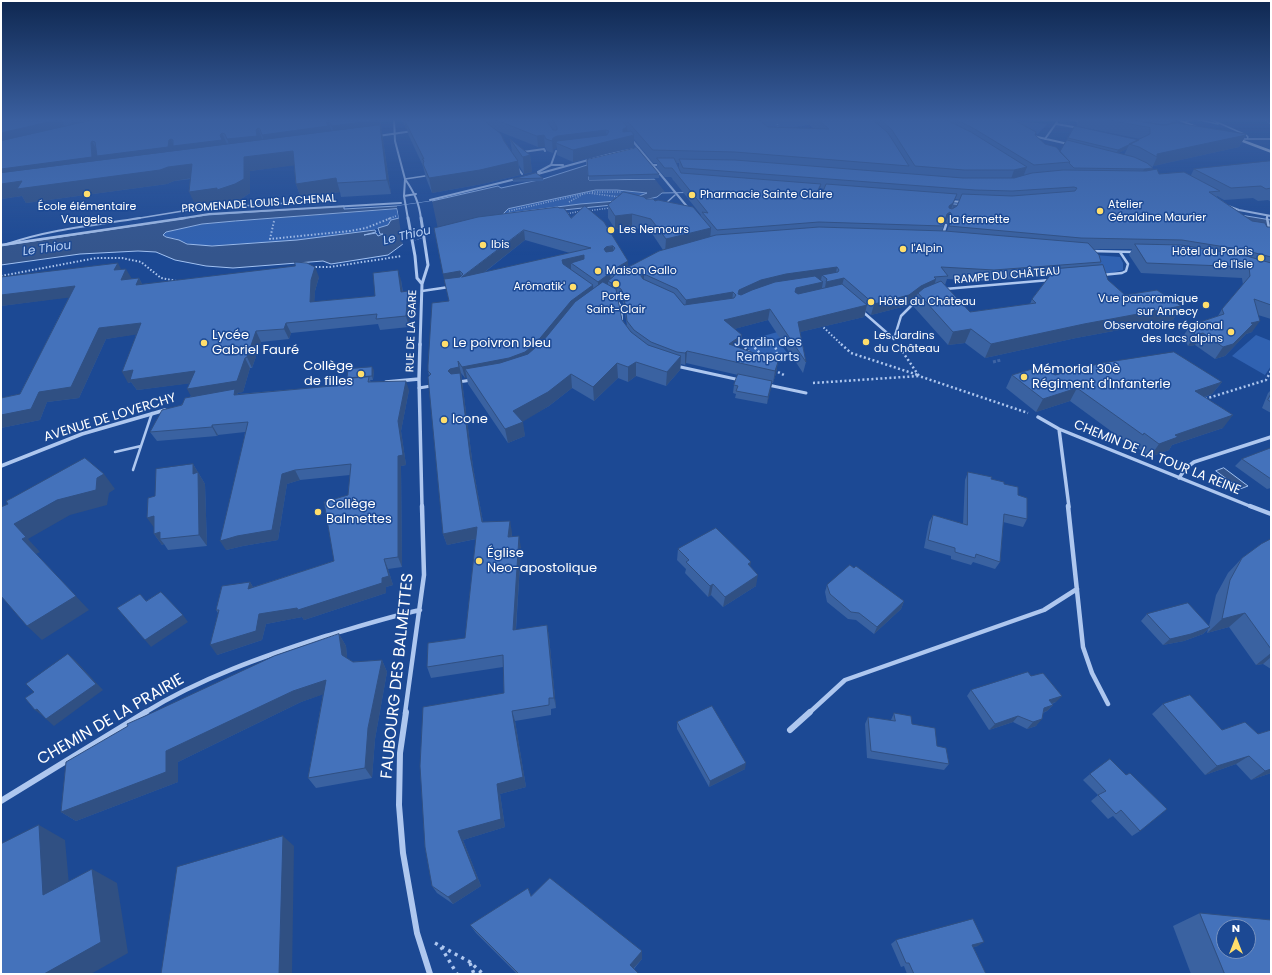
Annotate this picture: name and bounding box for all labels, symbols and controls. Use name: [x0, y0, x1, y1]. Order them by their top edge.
place label: Pharmacie Sainte Claire: [700, 188, 833, 202]
marker: École élémentaire Vaugelas: [82, 189, 92, 199]
marker: Pharmacie Sainte Claire: [687, 190, 697, 200]
street label: PROMENADE LOUIS LACHENAL: [181, 192, 337, 216]
place label: Atelier Géraldine Maurier: [1108, 198, 1206, 224]
place label: École élémentaire Vaugelas: [38, 200, 136, 226]
marker: Atelier Géraldine Maurier: [1095, 206, 1105, 216]
place label: la fermette: [949, 213, 1010, 227]
marker: la fermette: [936, 215, 946, 225]
place label: Les Nemours: [619, 223, 689, 237]
water label: Le Thiou: [382, 224, 432, 248]
marker: Les Nemours: [606, 225, 616, 235]
water label: Le Thiou: [22, 238, 72, 260]
place label: Ibis: [491, 238, 510, 252]
marker: Ibis: [478, 240, 488, 250]
place label: l'Alpin: [911, 242, 943, 256]
marker: l'Alpin: [898, 244, 908, 254]
place label: Hôtel du Palais de l'Isle: [1172, 245, 1253, 271]
marker: Hôtel du Palais de l'Isle: [1256, 253, 1266, 263]
place label: Maison Gallo: [606, 264, 677, 278]
street label: RAMPE DU CHÂTEAU: [953, 265, 1061, 287]
marker: Maison Gallo: [593, 266, 603, 276]
marker: Porte Saint-Clair: [611, 279, 621, 289]
place label: Arômatik': [514, 280, 565, 294]
marker: Arômatik': [568, 282, 578, 292]
street label: RUE DE LA GARE: [404, 290, 420, 372]
place label: Porte Saint-Clair: [586, 290, 646, 316]
place label: Vue panoramique sur Annecy: [1098, 292, 1198, 318]
place label: Hôtel du Château: [879, 295, 976, 309]
marker: Hôtel du Château: [866, 297, 876, 307]
marker: Vue panoramique sur Annecy: [1201, 300, 1211, 310]
place label: Observatoire régional des lacs alpins: [1104, 319, 1223, 345]
marker: Observatoire régional des lacs alpins: [1226, 327, 1236, 337]
place label: Lycée Gabriel Fauré: [212, 328, 299, 359]
place label: Les Jardins du Château: [874, 329, 940, 355]
park label: Jardin des Remparts: [734, 335, 802, 366]
place label: Le poivron bleu: [453, 336, 551, 352]
marker: Les Jardins du Château: [861, 337, 871, 347]
marker: Lycée Gabriel Fauré: [199, 338, 209, 348]
marker: Le poivron bleu: [440, 339, 450, 349]
place label: Collège de filles: [303, 359, 353, 390]
place label: Mémorial 30è Régiment d'Infanterie: [1032, 362, 1171, 393]
marker: Collège de filles: [356, 369, 366, 379]
marker: Mémorial 30è Régiment d'Infanterie: [1019, 372, 1029, 382]
street label: AVENUE DE LOVERCHY: [42, 390, 178, 446]
place label: Icone: [452, 412, 488, 428]
marker: Icone: [439, 415, 449, 425]
street label: CHEMIN DE LA TOUR LA REINE: [1071, 417, 1243, 499]
place label: Collège Balmettes: [326, 497, 392, 528]
marker: Collège Balmettes: [313, 507, 323, 517]
place label: Église Neo-apostolique: [487, 546, 597, 577]
marker: Église Neo-apostolique: [474, 556, 484, 566]
street label: FAUBOURG DES BALMETTES: [378, 572, 418, 780]
street label: CHEMIN DE LA PRAIRIE: [34, 670, 188, 770]
north arrow: [1216, 919, 1256, 959]
text: N: [1232, 920, 1240, 936]

